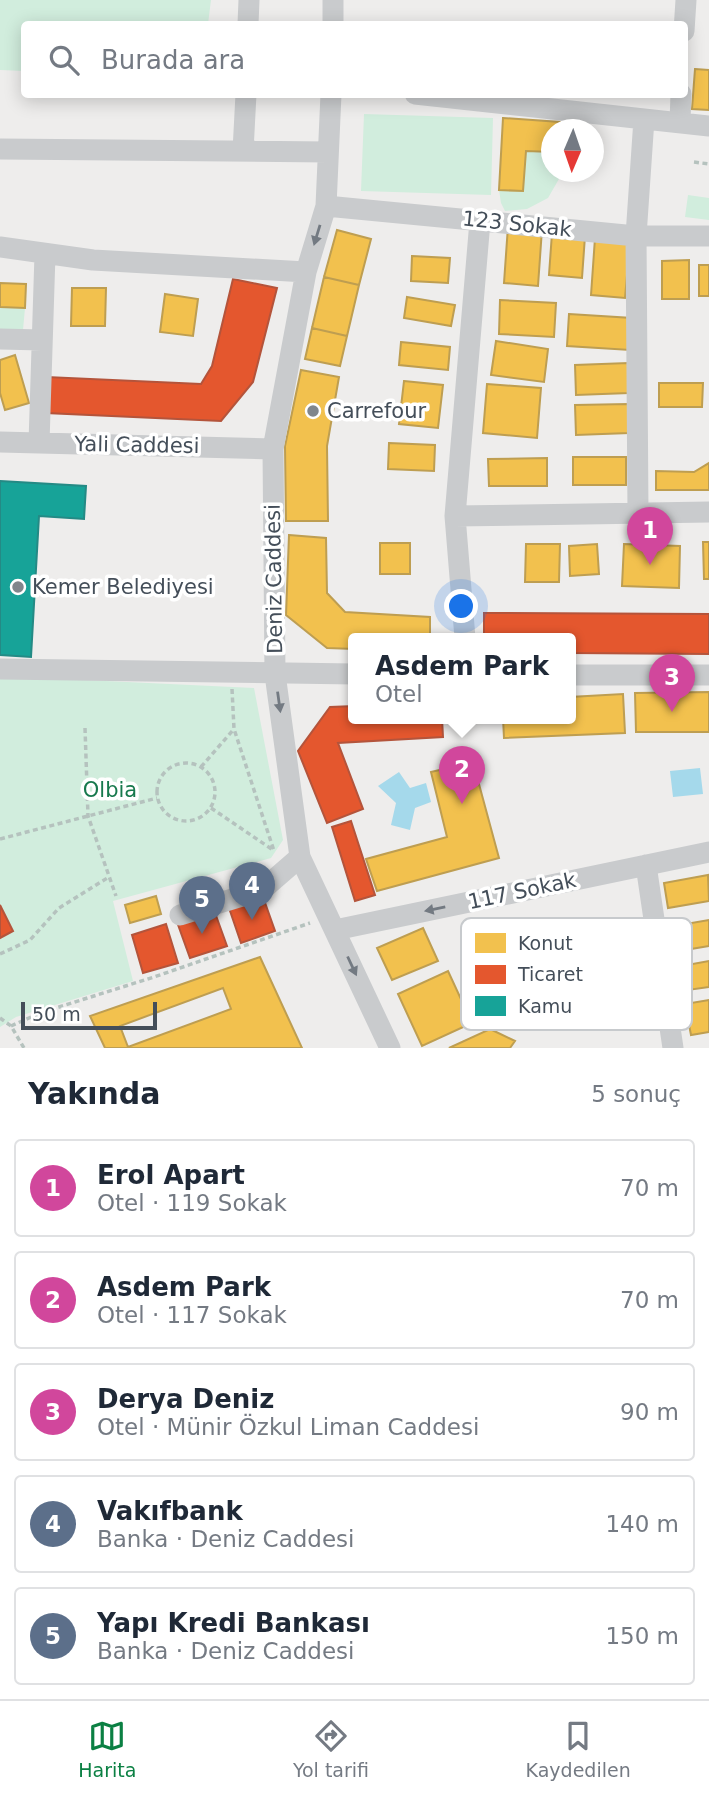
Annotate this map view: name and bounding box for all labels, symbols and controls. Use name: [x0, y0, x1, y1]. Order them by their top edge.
search box: [21, 21, 688, 98]
icon: search: [45, 41, 83, 79]
text: Burada ara: [101, 45, 245, 75]
north arrow: [541, 119, 604, 182]
street label: 123 Sokak: [461, 206, 574, 242]
one-way arrow: [311, 225, 321, 246]
place label: Carrefour: [327, 399, 426, 423]
marker: Carrefour: [305, 403, 321, 419]
street label: Yali Caddesi: [73, 432, 200, 458]
street label: Deniz Caddesi: [261, 504, 287, 654]
pin: 1: [627, 507, 673, 565]
place label: Kemer Belediyesi: [32, 575, 214, 599]
marker: Kemer Belediyesi: [10, 579, 26, 595]
your location: [444, 589, 478, 623]
popup: [348, 633, 576, 724]
text: Asdem Park: [375, 651, 549, 681]
pin: 3: [649, 654, 695, 712]
text: Otel: [375, 681, 423, 707]
one-way arrow: [274, 692, 285, 714]
pin: 2: [439, 746, 485, 804]
park label: Olbia: [83, 778, 137, 802]
pin: 4: [229, 862, 275, 920]
street label: 117 Sokak: [466, 868, 579, 914]
pin: 5: [179, 876, 225, 934]
one-way arrow: [424, 904, 446, 915]
legend: [461, 918, 692, 1030]
text: Konut: [518, 932, 573, 954]
one-way arrow: [346, 956, 357, 976]
text: Ticaret: [517, 963, 583, 985]
text: Kamu: [518, 995, 572, 1017]
scale bar: [21, 999, 158, 1031]
text: 50 m: [32, 1003, 81, 1025]
text: Yakında: [28, 1076, 161, 1111]
text: 5 sonuç: [591, 1081, 681, 1107]
text: Erol Apart: [97, 1160, 245, 1190]
text: 1: [45, 1175, 61, 1201]
text: 70 m: [620, 1175, 679, 1201]
text: Otel · 119 Sokak: [97, 1190, 287, 1216]
text: Asdem Park: [97, 1272, 271, 1302]
text: 2: [45, 1287, 61, 1313]
text: 70 m: [620, 1287, 679, 1313]
text: Otel · 117 Sokak: [97, 1302, 287, 1328]
text: Derya Deniz: [97, 1384, 274, 1414]
text: 3: [45, 1399, 61, 1425]
text: 90 m: [620, 1399, 679, 1425]
text: Otel · Münir Özkul Liman Caddesi: [97, 1414, 479, 1440]
text: Vakıfbank: [97, 1496, 243, 1526]
text: 4: [45, 1511, 61, 1537]
text: 140 m: [605, 1511, 679, 1537]
text: Banka · Deniz Caddesi: [97, 1526, 354, 1552]
text: Yapı Kredi Bankası: [97, 1608, 370, 1638]
text: 5: [45, 1623, 61, 1649]
text: 150 m: [605, 1623, 679, 1649]
text: Banka · Deniz Caddesi: [97, 1638, 354, 1664]
tab: Harita: [78, 1717, 136, 1781]
tab: Yol tarifi: [293, 1717, 369, 1781]
tab: Kaydedilen: [526, 1717, 631, 1781]

